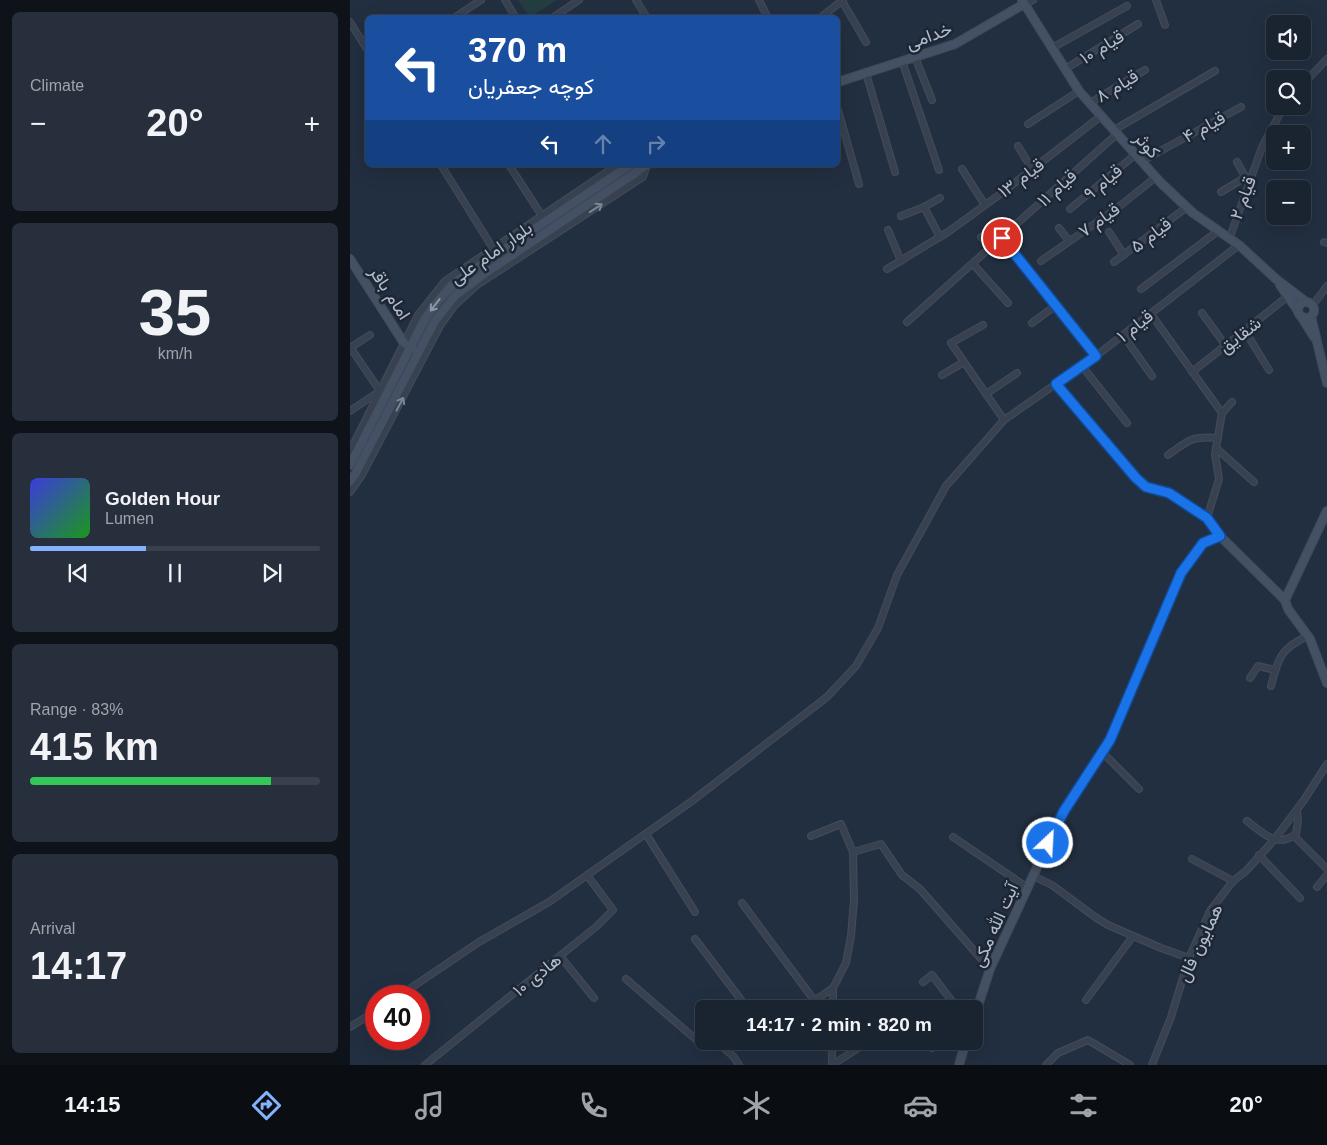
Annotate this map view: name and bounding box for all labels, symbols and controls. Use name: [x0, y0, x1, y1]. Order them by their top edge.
map controls: [1266, 15, 1311, 225]
button: sound: [1266, 15, 1311, 60]
street label: خدامی: [903, 18, 955, 54]
street label: قیام ۱۰: [1076, 26, 1129, 70]
text: 370 m: [468, 30, 567, 69]
icon: left: [385, 35, 450, 100]
street label: قیام ۸: [1092, 66, 1143, 108]
button: search: [1266, 70, 1311, 115]
text: کوچه جعفریان: [468, 74, 594, 99]
text: Climate: [30, 77, 84, 94]
text: 20°: [146, 102, 204, 144]
street label: قیام ۴: [1179, 107, 1230, 149]
text: −: [30, 108, 46, 139]
text: +: [304, 108, 320, 139]
button: +: [1266, 125, 1311, 170]
street label: کوثر: [1129, 127, 1164, 163]
icon: left: [536, 130, 564, 158]
icon: ahead: [589, 130, 617, 158]
icon: right: [642, 130, 670, 158]
street label: قیام ۱۳: [994, 154, 1049, 203]
street label: قیام ۹: [1080, 160, 1128, 205]
street label: قیام ۱۱: [1033, 165, 1082, 212]
street label: قیام ۲: [1226, 174, 1262, 223]
button: −: [1266, 180, 1311, 225]
street label: قیام ۷: [1075, 199, 1125, 243]
one-way arrow: [589, 203, 603, 213]
street label: قیام ۵: [1127, 213, 1177, 258]
street label: بلوار امام علی: [446, 217, 537, 290]
pin: [981, 217, 1023, 259]
icon: arrive: [988, 224, 1016, 252]
street label: امام باقر: [363, 262, 415, 324]
text: 35: [139, 276, 211, 349]
one-way arrow: [429, 298, 440, 311]
street label: قیام ۱: [1113, 306, 1158, 348]
street label: شقایق: [1215, 313, 1265, 358]
text: km/h: [158, 345, 192, 362]
one-way arrow: [395, 397, 405, 411]
text: Golden Hour: [105, 488, 220, 509]
text: Lumen: [105, 510, 154, 527]
icon: previous: [64, 559, 92, 587]
icon: pause: [161, 559, 189, 587]
icon: next: [258, 559, 286, 587]
text: Range · 83%: [30, 701, 123, 718]
text: 415 km: [30, 726, 159, 768]
position arrow: [1021, 816, 1073, 868]
street label: آیت الله مکی: [967, 878, 1024, 970]
street label: همایون فال: [1173, 901, 1228, 986]
text: Arrival: [30, 920, 75, 937]
text: 14:17: [30, 945, 127, 987]
street label: هادی ۱۰: [509, 949, 566, 1001]
speed limit sign: 40: [365, 985, 430, 1050]
text: 14:17 · 2 min · 820 m: [746, 1014, 932, 1035]
icon: directions: [249, 1088, 284, 1123]
icon: music: [412, 1088, 447, 1123]
icon: phone: [576, 1088, 611, 1123]
icon: climate: [739, 1088, 774, 1123]
icon: car: [903, 1088, 938, 1123]
icon: filters: [1066, 1088, 1101, 1123]
text: 14:15: [64, 1092, 120, 1117]
text: 20°: [1229, 1092, 1263, 1117]

